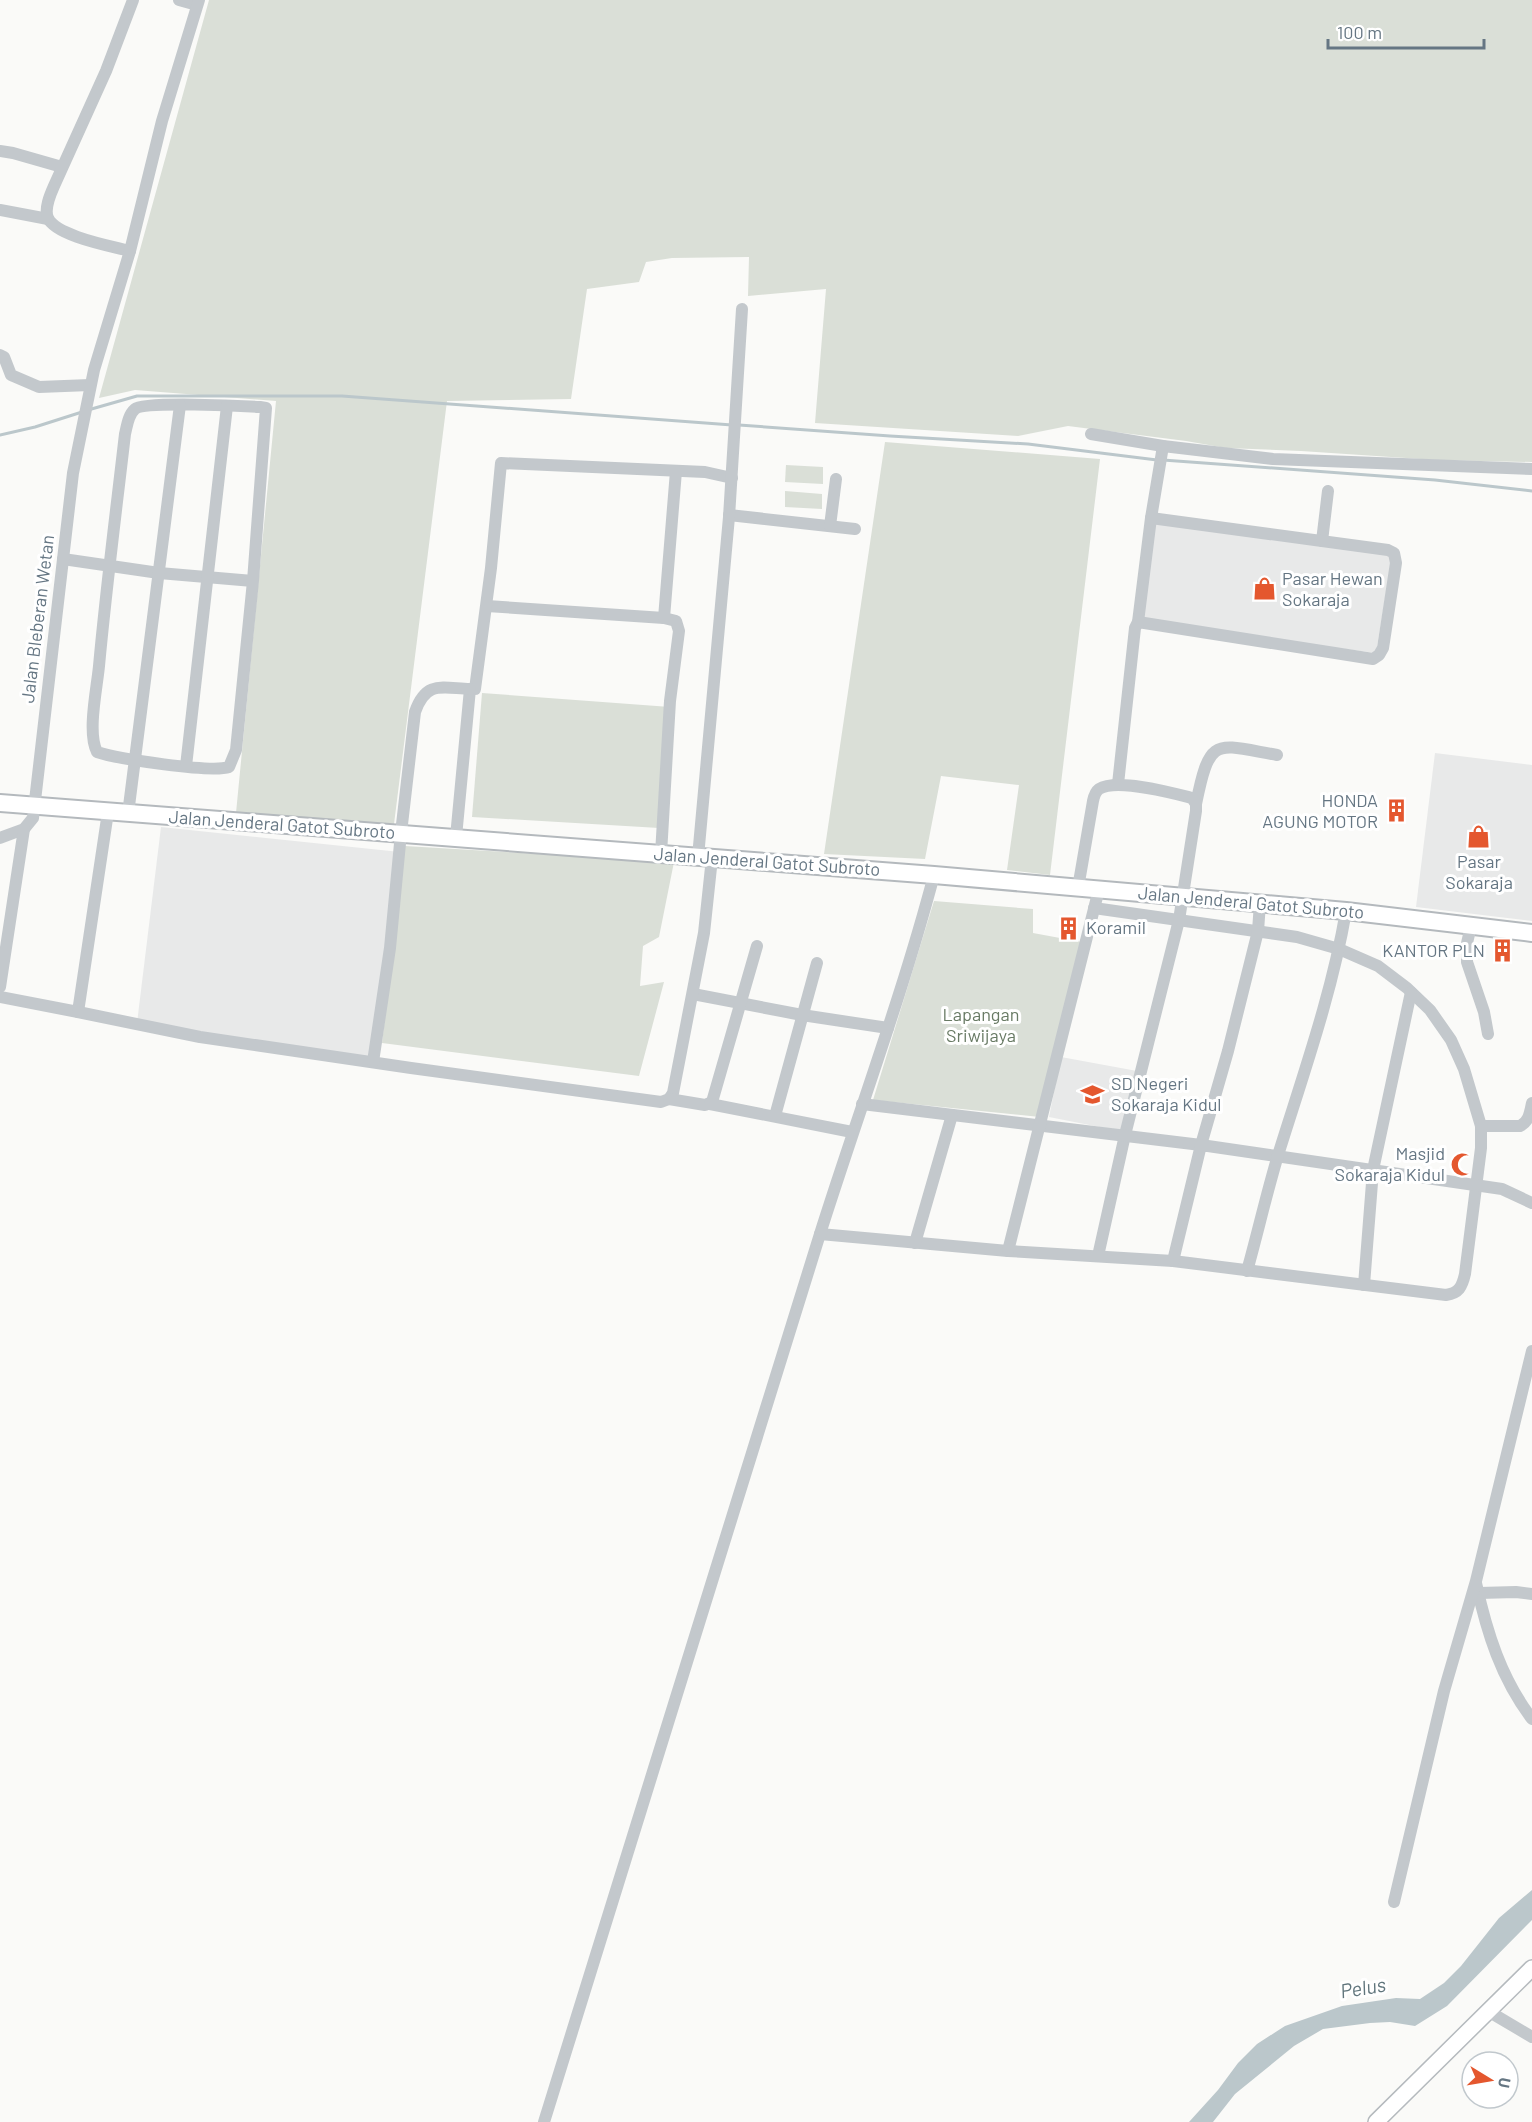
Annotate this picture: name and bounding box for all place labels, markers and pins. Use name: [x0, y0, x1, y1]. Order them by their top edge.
place label: Pasar Hewan Sokaraja: [1282, 567, 1383, 610]
shop icon: Pasar Hewan Sokaraja: [1251, 576, 1277, 602]
place label: HONDA AGUNG MOTOR: [1262, 789, 1378, 832]
building icon: HONDA AGUNG MOTOR: [1383, 798, 1409, 824]
shop icon: Pasar Sokaraja: [1466, 823, 1492, 849]
place label: Pasar Sokaraja: [1445, 850, 1513, 893]
building icon: Koramil: [1055, 915, 1081, 941]
place label: Koramil: [1086, 916, 1146, 938]
building icon: KANTOR PLN: [1490, 938, 1516, 964]
place label: KANTOR PLN: [1382, 939, 1485, 961]
place label: SD Negeri Sokaraja Kidul: [1111, 1072, 1222, 1115]
school or university icon: SD Negeri Sokaraja Kidul: [1080, 1081, 1106, 1107]
place label: Masjid Sokaraja Kidul: [1334, 1142, 1445, 1185]
mosque icon: Masjid Sokaraja Kidul: [1450, 1151, 1476, 1177]

